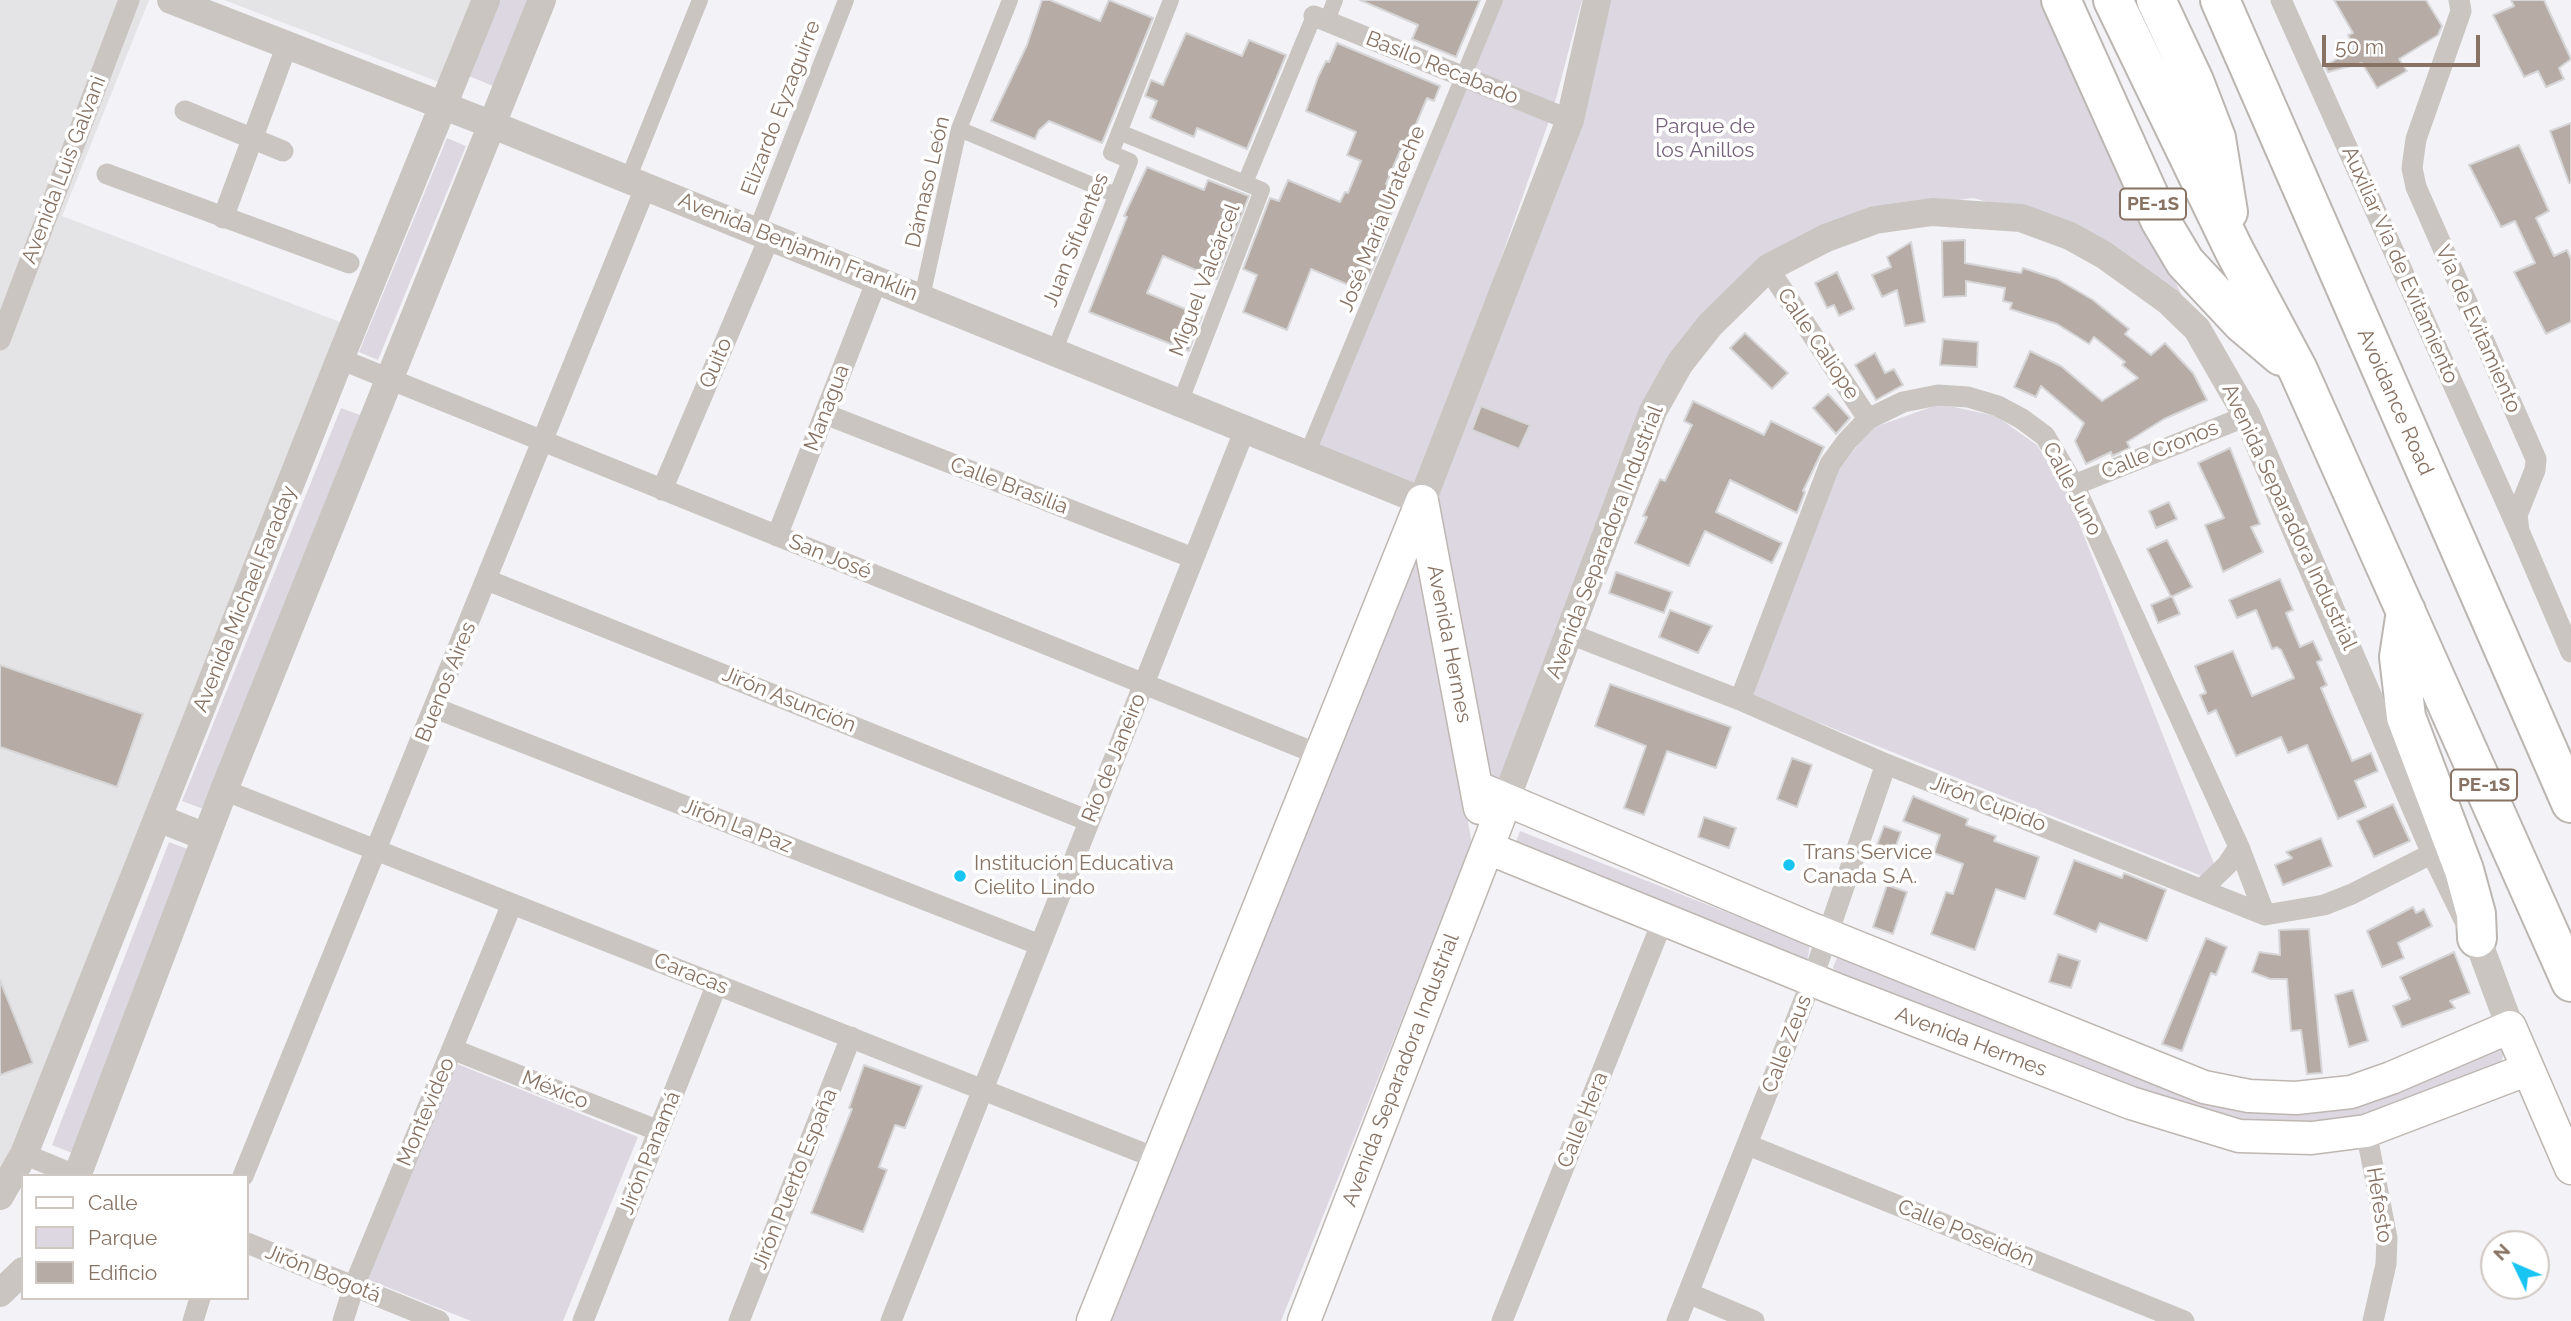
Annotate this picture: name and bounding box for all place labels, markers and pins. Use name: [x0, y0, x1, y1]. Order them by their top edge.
place label: Trans Service Canada S.A.: [1803, 840, 1932, 890]
place label: Institución Educativa Cielito Lindo: [974, 851, 1174, 901]
marker: Trans Service Canada S.A.: [1781, 857, 1797, 873]
marker: Institución Educativa Cielito Lindo: [952, 868, 968, 884]

